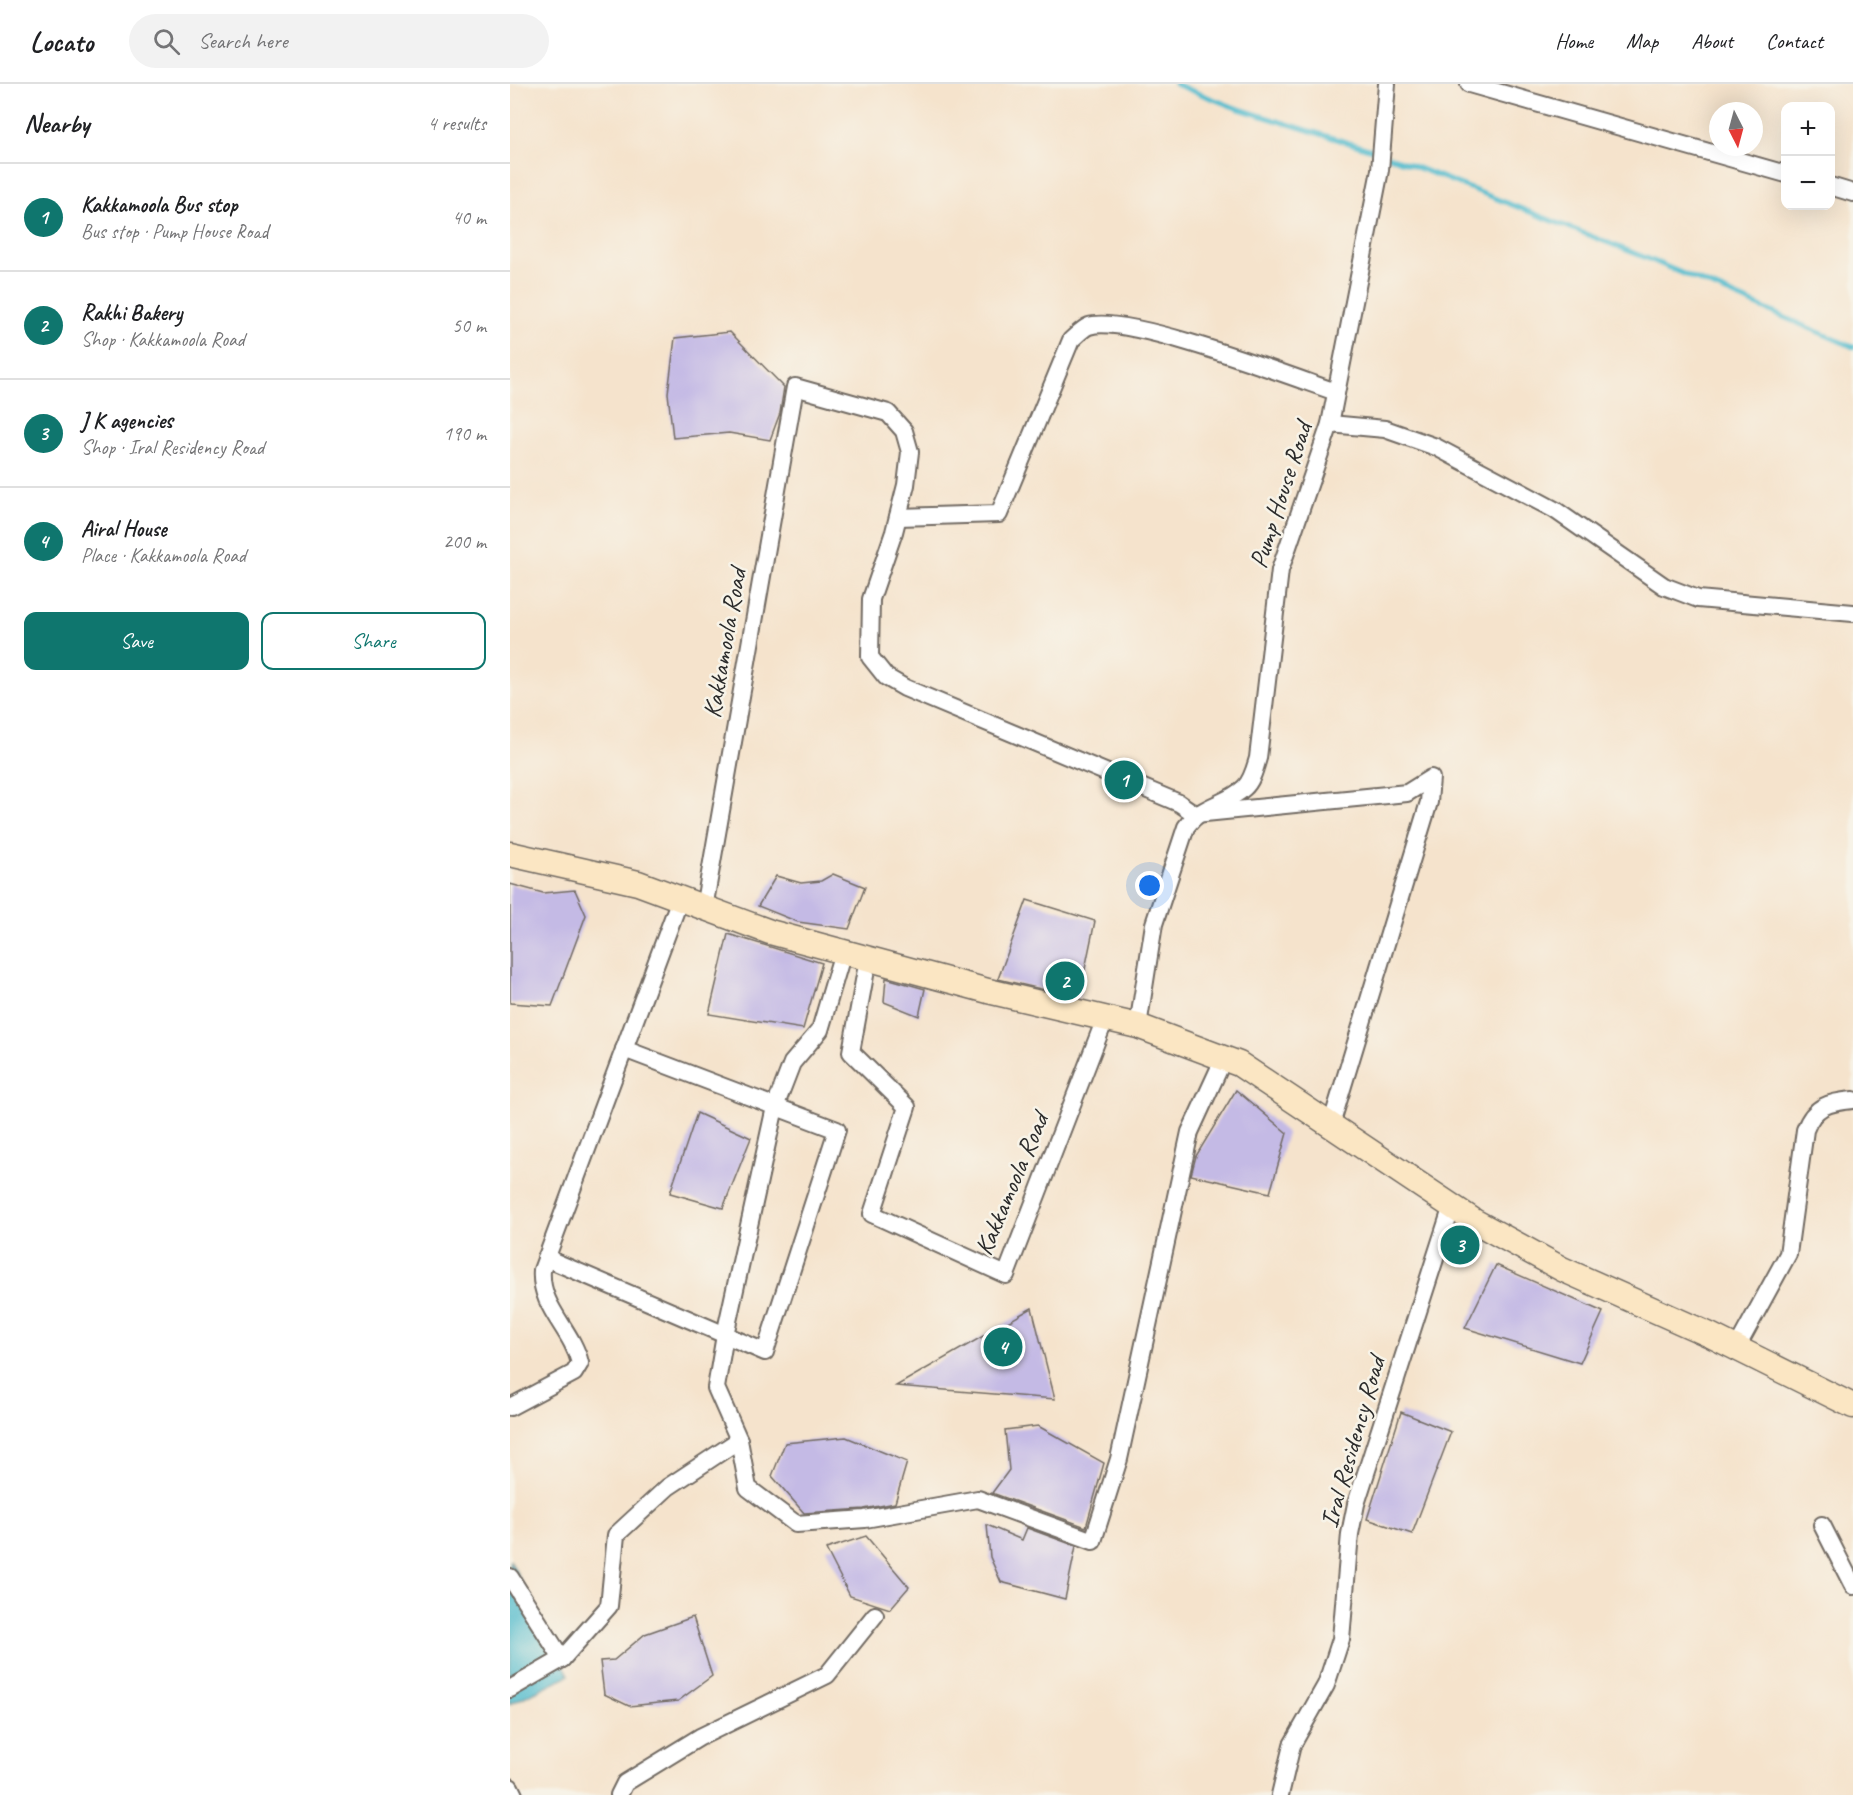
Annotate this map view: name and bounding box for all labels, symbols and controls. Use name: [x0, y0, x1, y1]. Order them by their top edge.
search box: [129, 14, 549, 68]
text: Locato: [30, 24, 93, 59]
icon: search: [150, 25, 183, 58]
text: Search here: [198, 27, 288, 55]
text: Home: [1555, 28, 1593, 54]
text: Map: [1626, 28, 1658, 54]
text: About: [1691, 28, 1733, 54]
text: Contact: [1766, 28, 1823, 54]
north arrow: [1709, 102, 1763, 156]
map controls: [1781, 102, 1835, 210]
button: +: [1781, 102, 1835, 156]
text: Nearby: [24, 107, 89, 140]
text: 4 results: [427, 111, 486, 136]
button: −: [1781, 156, 1835, 210]
text: Kakkamoola Bus stop: [81, 191, 237, 219]
text: 1: [39, 205, 48, 230]
text: 40 m: [452, 205, 486, 230]
text: Bus stop · Pump House Road: [81, 219, 268, 244]
text: Rakhi Bakery: [81, 299, 182, 327]
text: 2: [39, 313, 48, 338]
text: 50 m: [452, 313, 486, 338]
text: Shop · Kakkamoola Road: [81, 327, 245, 352]
text: J K agencies: [81, 407, 173, 435]
street label: Pump House Road: [1241, 414, 1321, 572]
text: 3: [39, 421, 48, 446]
text: 190 m: [443, 421, 486, 446]
text: Shop · Iral Residency Road: [81, 435, 264, 460]
text: Airal House: [81, 515, 167, 543]
text: 4: [39, 529, 48, 554]
text: 200 m: [443, 529, 486, 554]
text: Place · Kakkamoola Road: [81, 543, 246, 568]
street label: Kakkamoola Road: [695, 562, 755, 720]
button: Save: [24, 612, 249, 670]
button: Share: [261, 612, 486, 670]
pin: 1: [1104, 758, 1144, 802]
your location: [1135, 871, 1164, 900]
pin: 2: [1046, 958, 1084, 1004]
street label: Kakkamoola Road: [967, 1105, 1058, 1260]
pin: 3: [1440, 1222, 1480, 1268]
pin: 4: [984, 1324, 1022, 1370]
street label: Iral Residency Road: [1312, 1349, 1394, 1531]

